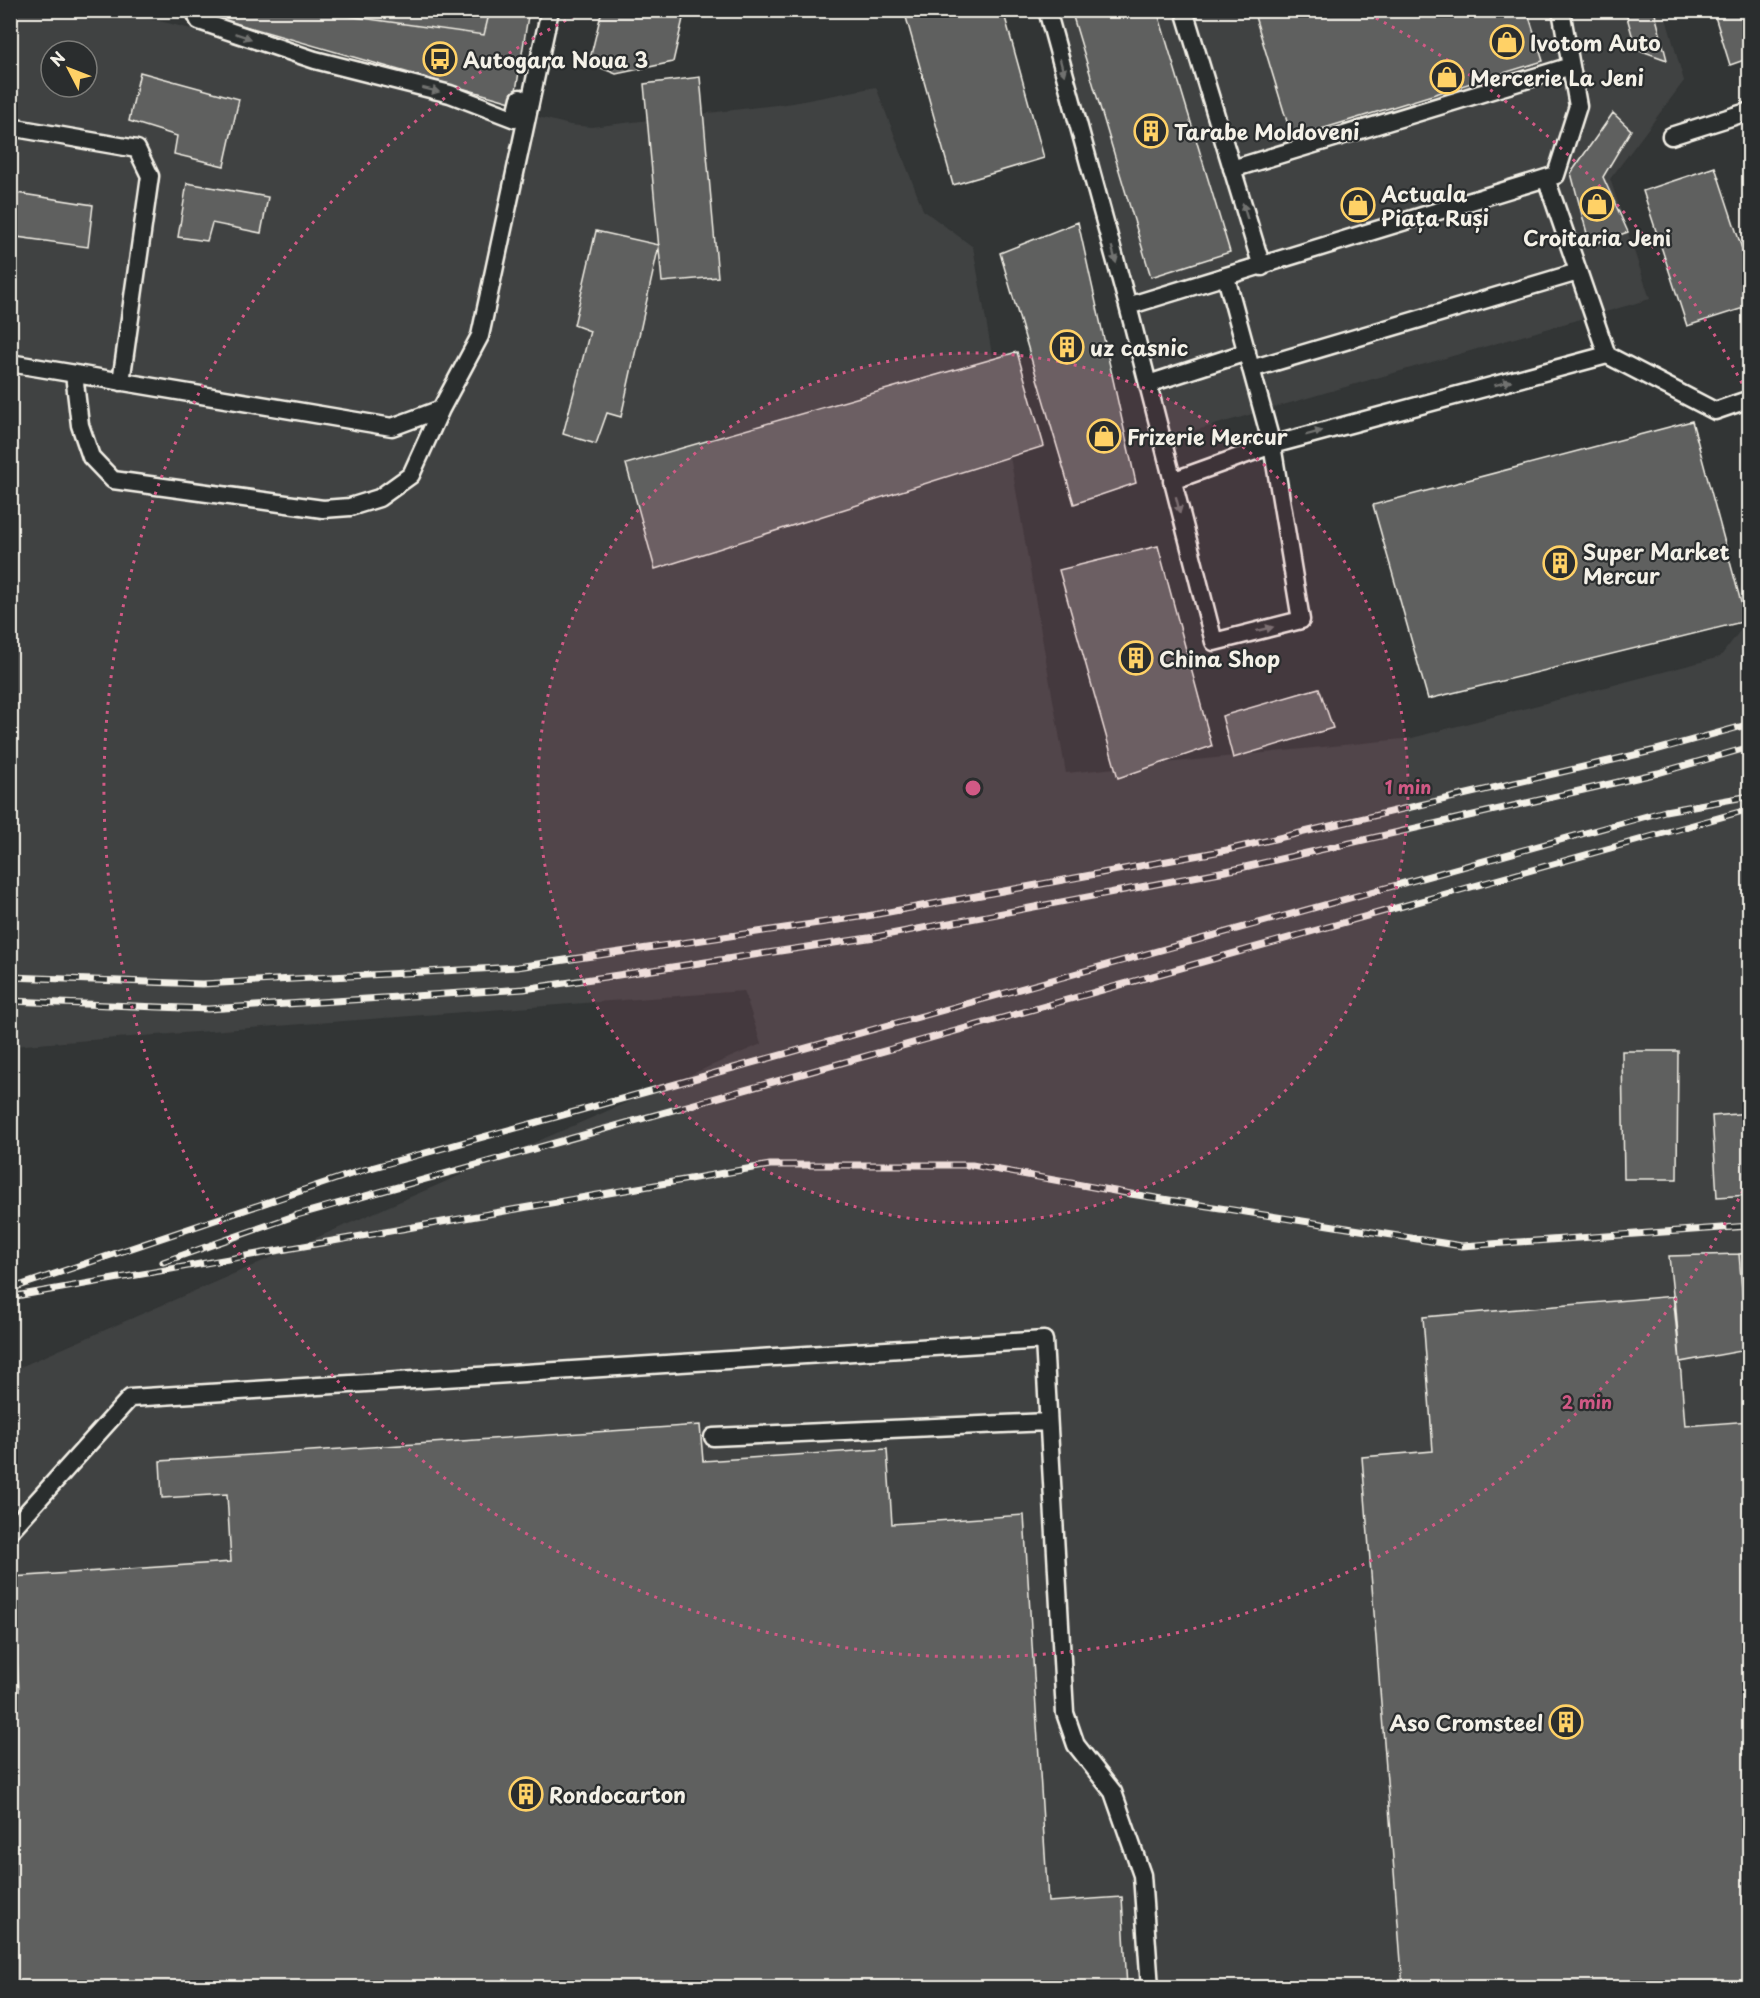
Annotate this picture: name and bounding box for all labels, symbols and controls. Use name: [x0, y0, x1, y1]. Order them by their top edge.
shop icon: Ivotom Auto: [1489, 24, 1525, 60]
place label: Ivotom Auto: [1530, 26, 1661, 58]
one-way arrow: [234, 32, 252, 41]
north arrow: [39, 39, 99, 99]
bus stop icon: Autogara Noua 3: [422, 41, 458, 77]
place label: Autogara Noua 3: [463, 43, 648, 75]
text: N: [44, 46, 70, 71]
one-way arrow: [1058, 58, 1068, 76]
shop icon: Mercerie La Jeni: [1429, 59, 1465, 95]
place label: Mercerie La Jeni: [1470, 61, 1644, 93]
one-way arrow: [421, 85, 440, 95]
building icon: Tarabe Moldoveni: [1133, 113, 1169, 149]
place label: Tarabe Moldoveni: [1174, 115, 1360, 147]
place label: Actuala Piața Ruși: [1380, 177, 1489, 233]
shop icon: Croitaria Jeni: [1579, 186, 1615, 222]
shop icon: Actuala Piața Ruși: [1340, 187, 1376, 223]
one-way arrow: [1240, 202, 1249, 220]
place label: Croitaria Jeni: [1523, 221, 1671, 253]
one-way arrow: [1110, 246, 1119, 264]
building icon: uz casnic: [1049, 329, 1085, 365]
place label: uz casnic: [1090, 331, 1188, 363]
one-way arrow: [1494, 378, 1512, 387]
shop icon: Frizerie Mercur: [1086, 418, 1122, 454]
place label: Frizerie Mercur: [1127, 420, 1288, 452]
one-way arrow: [1305, 428, 1323, 438]
one-way arrow: [1174, 496, 1184, 514]
place label: Super Market Mercur: [1583, 535, 1730, 591]
building icon: Super Market Mercur: [1542, 545, 1578, 581]
one-way arrow: [1256, 623, 1275, 633]
building icon: China Shop: [1118, 640, 1154, 676]
place label: China Shop: [1159, 642, 1280, 674]
text: 1 min: [1385, 773, 1431, 800]
centre of rings: [963, 778, 983, 798]
text: 2 min: [1562, 1388, 1612, 1415]
building icon: Aso Cromsteel: [1548, 1704, 1584, 1740]
place label: Aso Cromsteel: [1389, 1706, 1543, 1738]
building icon: Rondocarton: [508, 1776, 544, 1812]
place label: Rondocarton: [549, 1778, 686, 1810]

